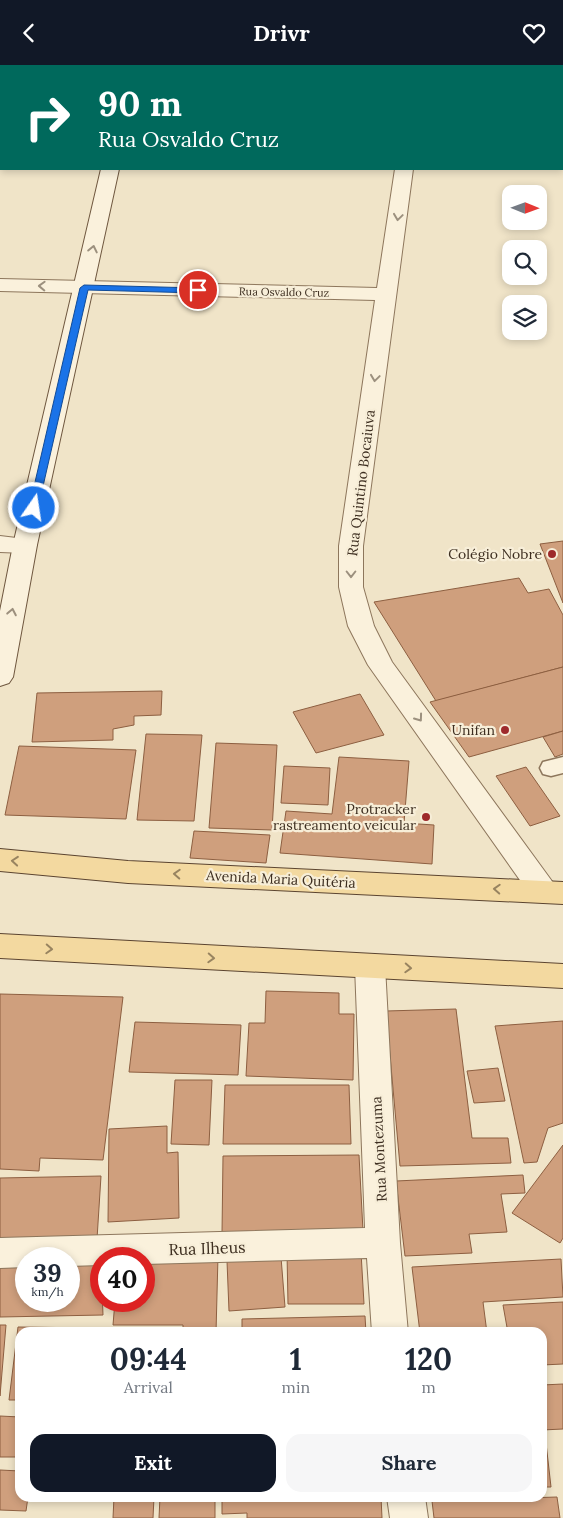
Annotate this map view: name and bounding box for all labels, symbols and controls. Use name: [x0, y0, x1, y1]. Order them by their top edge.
icon: back: [15, 19, 43, 47]
text: Drivr: [253, 19, 310, 47]
icon: heart: [520, 19, 548, 47]
text: 90 m: [98, 81, 182, 126]
icon: right: [15, 85, 80, 150]
text: Rua Osvaldo Cruz: [98, 125, 279, 153]
north arrow: [502, 185, 548, 230]
map controls: [502, 185, 547, 340]
one-way arrow: [393, 213, 404, 221]
button: search: [502, 240, 547, 285]
one-way arrow: [87, 244, 98, 253]
pin: [177, 269, 219, 311]
icon: arrive: [184, 276, 212, 304]
one-way arrow: [38, 281, 46, 292]
street label: Rua Osvaldo Cruz: [239, 284, 330, 300]
button: layers: [502, 295, 547, 340]
one-way arrow: [370, 374, 381, 382]
street label: Rua Quintino Bocaiuva: [343, 409, 379, 557]
position arrow: [7, 481, 59, 533]
place label: Colégio Nobre: [448, 545, 542, 563]
marker: Colégio Nobre: [546, 548, 558, 560]
one-way arrow: [346, 570, 356, 578]
one-way arrow: [7, 608, 17, 617]
one-way arrow: [413, 712, 422, 722]
place label: Unifan: [452, 721, 495, 739]
marker: Unifan: [499, 724, 511, 736]
place label: Protracker rastreamento veicular: [273, 800, 416, 834]
marker: Protracker rastreamento veicular: [420, 811, 432, 823]
one-way arrow: [11, 856, 19, 867]
street label: Avenida Maria Quitéria: [205, 866, 356, 892]
one-way arrow: [173, 869, 180, 879]
one-way arrow: [493, 884, 501, 895]
one-way arrow: [45, 944, 53, 955]
one-way arrow: [207, 952, 215, 963]
one-way arrow: [404, 962, 412, 973]
street label: Rua Montezuma: [367, 1096, 391, 1202]
street label: Rua Ilheus: [168, 1237, 246, 1259]
speed limit sign: 40: [90, 1247, 155, 1312]
text: 39: [33, 1257, 62, 1289]
text: km/h: [31, 1284, 64, 1299]
text: 09:44: [110, 1340, 187, 1378]
text: 1: [290, 1340, 302, 1378]
text: 120: [405, 1340, 452, 1378]
text: Arrival: [124, 1377, 173, 1397]
text: min: [282, 1377, 310, 1397]
text: m: [421, 1377, 436, 1397]
button: Exit: [30, 1434, 276, 1492]
button: Share: [286, 1434, 532, 1492]

